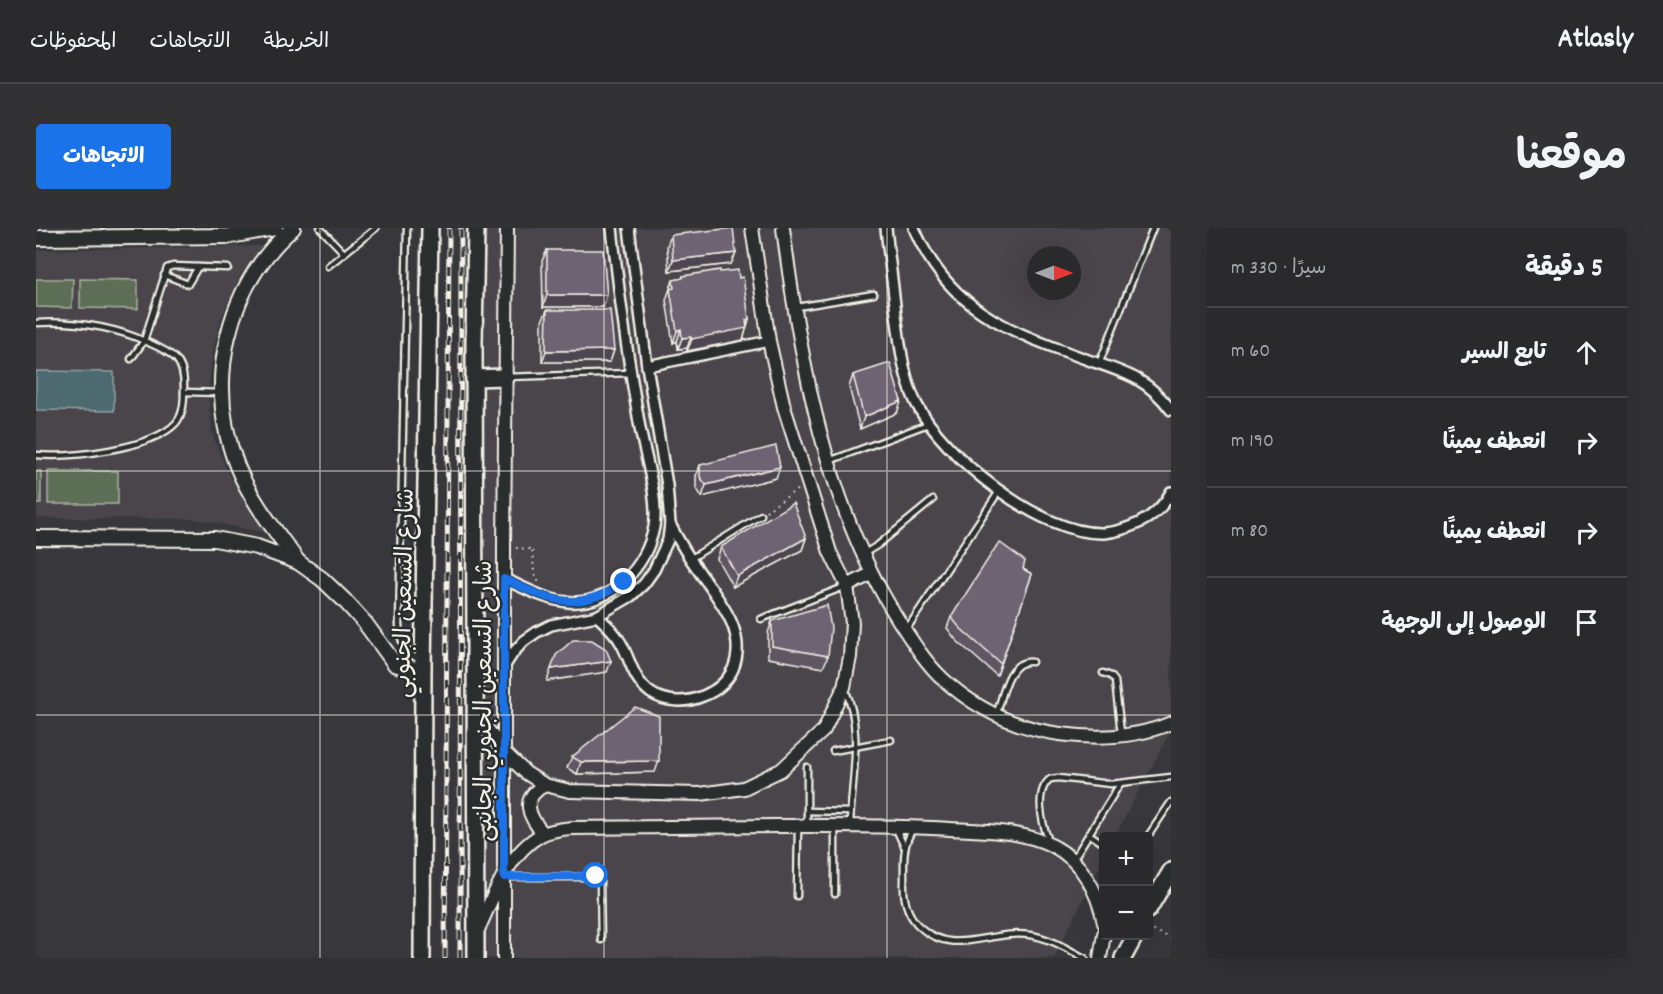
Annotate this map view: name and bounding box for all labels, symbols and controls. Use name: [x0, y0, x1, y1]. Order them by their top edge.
text: Atlasly: [1558, 21, 1633, 61]
text: المحفوظات: [30, 28, 116, 58]
text: الاتجاهات: [149, 28, 231, 58]
text: الخريطة: [264, 28, 329, 58]
button: الاتجاهات: [36, 124, 171, 189]
text: موقعنا: [1516, 130, 1627, 190]
north arrow: [1027, 246, 1081, 300]
text: 5 دقيقة: [1525, 251, 1603, 288]
text: سيرًا · 330 m: [1231, 255, 1327, 283]
icon: ahead: [1570, 336, 1603, 369]
text: 60 m: [1231, 338, 1270, 366]
text: تابع السير: [1463, 338, 1546, 369]
icon: right: [1570, 426, 1603, 459]
text: 190 m: [1231, 428, 1274, 456]
text: انعطف يمينًا: [1443, 428, 1546, 459]
street label: شارع التسعين الجنوبي: [387, 488, 426, 698]
icon: right: [1570, 516, 1603, 549]
text: 80 m: [1231, 518, 1268, 546]
text: انعطف يمينًا: [1443, 518, 1546, 549]
street label: شارع التسعين الجنوبي الجانبى: [469, 560, 504, 842]
route end: [610, 568, 636, 594]
icon: arrive: [1570, 606, 1603, 639]
text: الوصول إلى الوجهة: [1381, 608, 1546, 639]
map controls: [1099, 832, 1153, 940]
button: +: [1099, 832, 1153, 886]
route start: [582, 862, 608, 888]
button: −: [1099, 886, 1153, 940]

